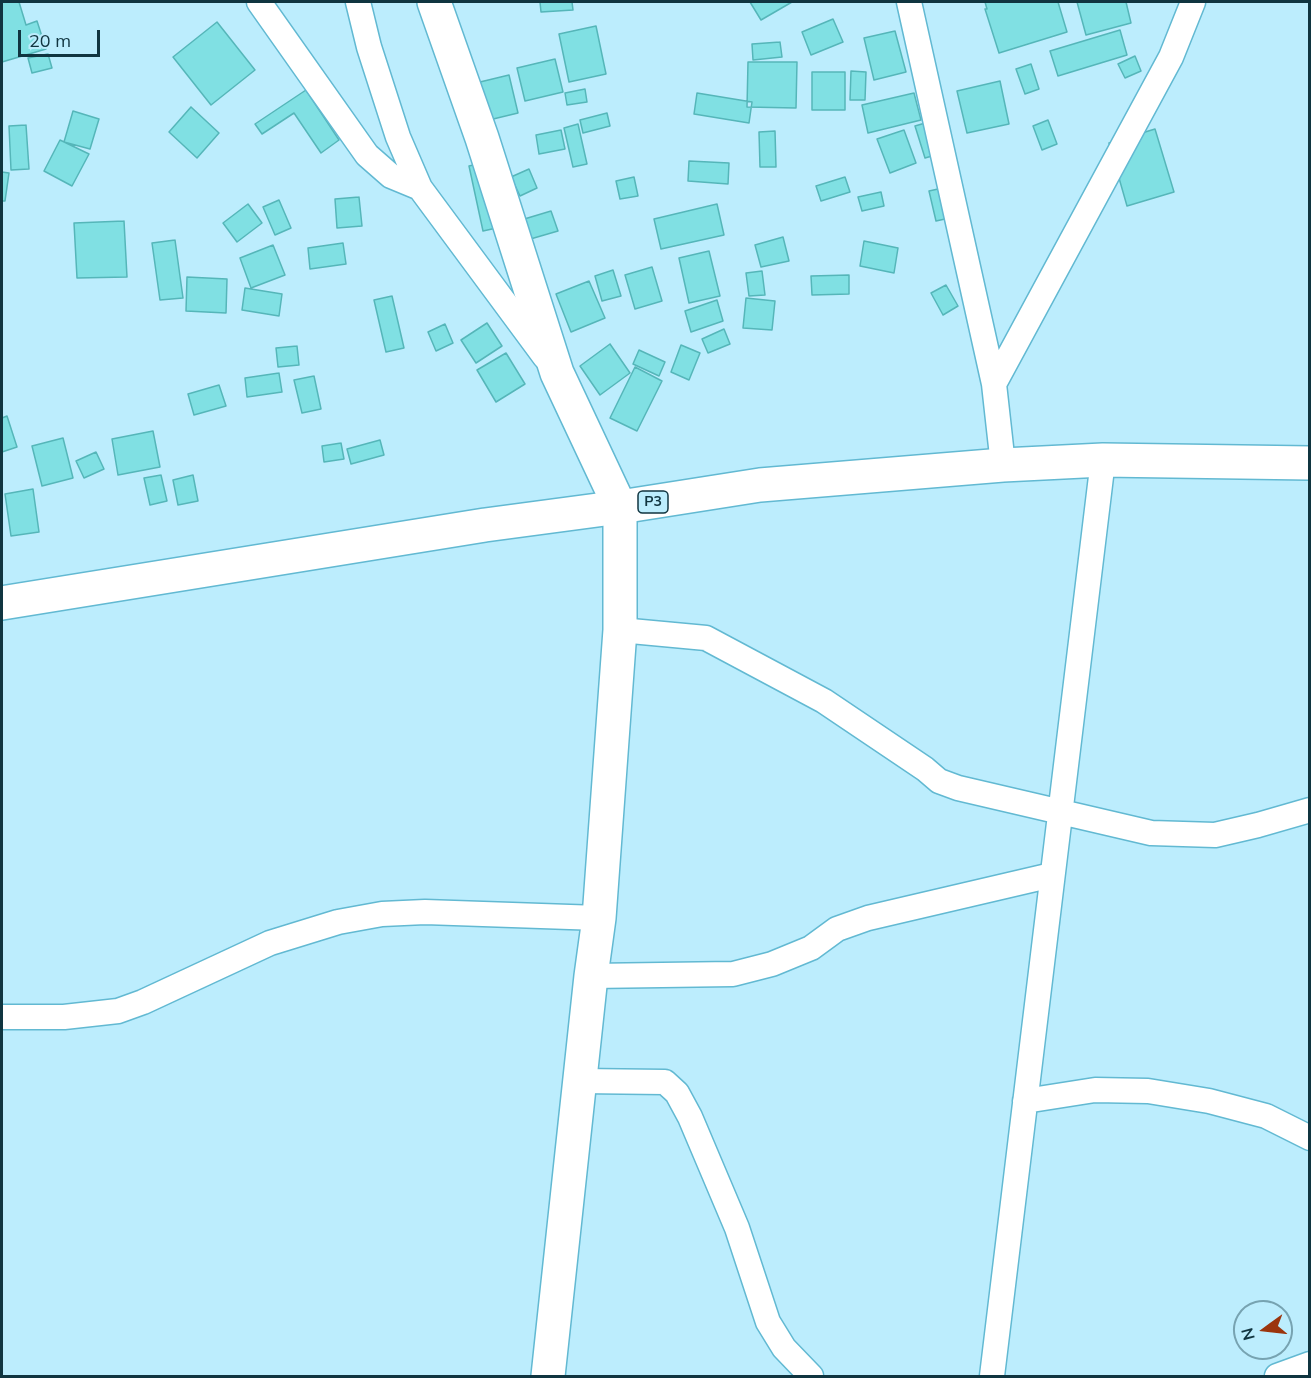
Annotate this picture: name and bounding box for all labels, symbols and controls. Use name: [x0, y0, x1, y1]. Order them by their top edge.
scale bar: [21, 18, 104, 56]
text: 20 m: [29, 29, 71, 52]
road number: P3: [638, 491, 668, 513]
north arrow: [1233, 1300, 1293, 1360]
text: N: [1236, 1326, 1259, 1343]

